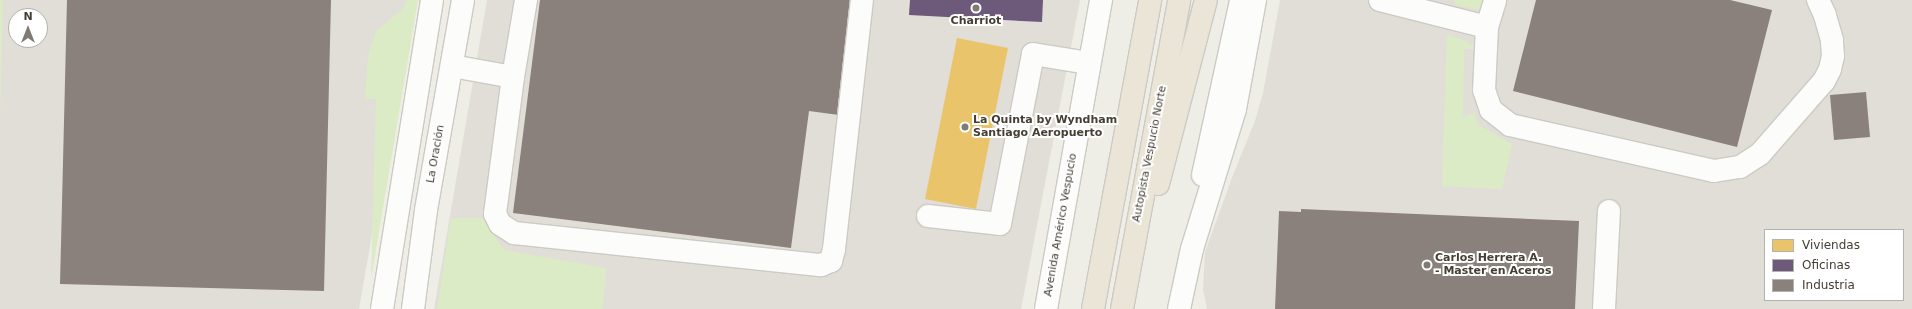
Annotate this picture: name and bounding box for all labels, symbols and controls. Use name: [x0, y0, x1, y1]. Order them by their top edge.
marker: Charriot: [971, 3, 981, 13]
north arrow: [8, 8, 48, 48]
text: N: [23, 10, 33, 23]
place label: Charriot: [951, 14, 1001, 28]
street label: Autopista Vespucio Norte: [1130, 85, 1170, 223]
place label: La Quinta by Wyndham Santiago Aeropuerto: [973, 114, 1117, 140]
marker: La Quinta by Wyndham Santiago Aeropuerto: [960, 122, 970, 132]
street label: La Oración: [424, 124, 448, 184]
street label: Avenida Américo Vespucio: [1042, 152, 1080, 298]
legend: [1764, 229, 1904, 301]
text: Viviendas: [1802, 238, 1860, 252]
place label: Carlos Herrera A. - Master en Aceros: [1435, 252, 1551, 278]
text: Oficinas: [1802, 258, 1850, 272]
marker: Carlos Herrera A. - Master en Aceros: [1422, 260, 1432, 270]
text: Industria: [1802, 278, 1855, 292]

